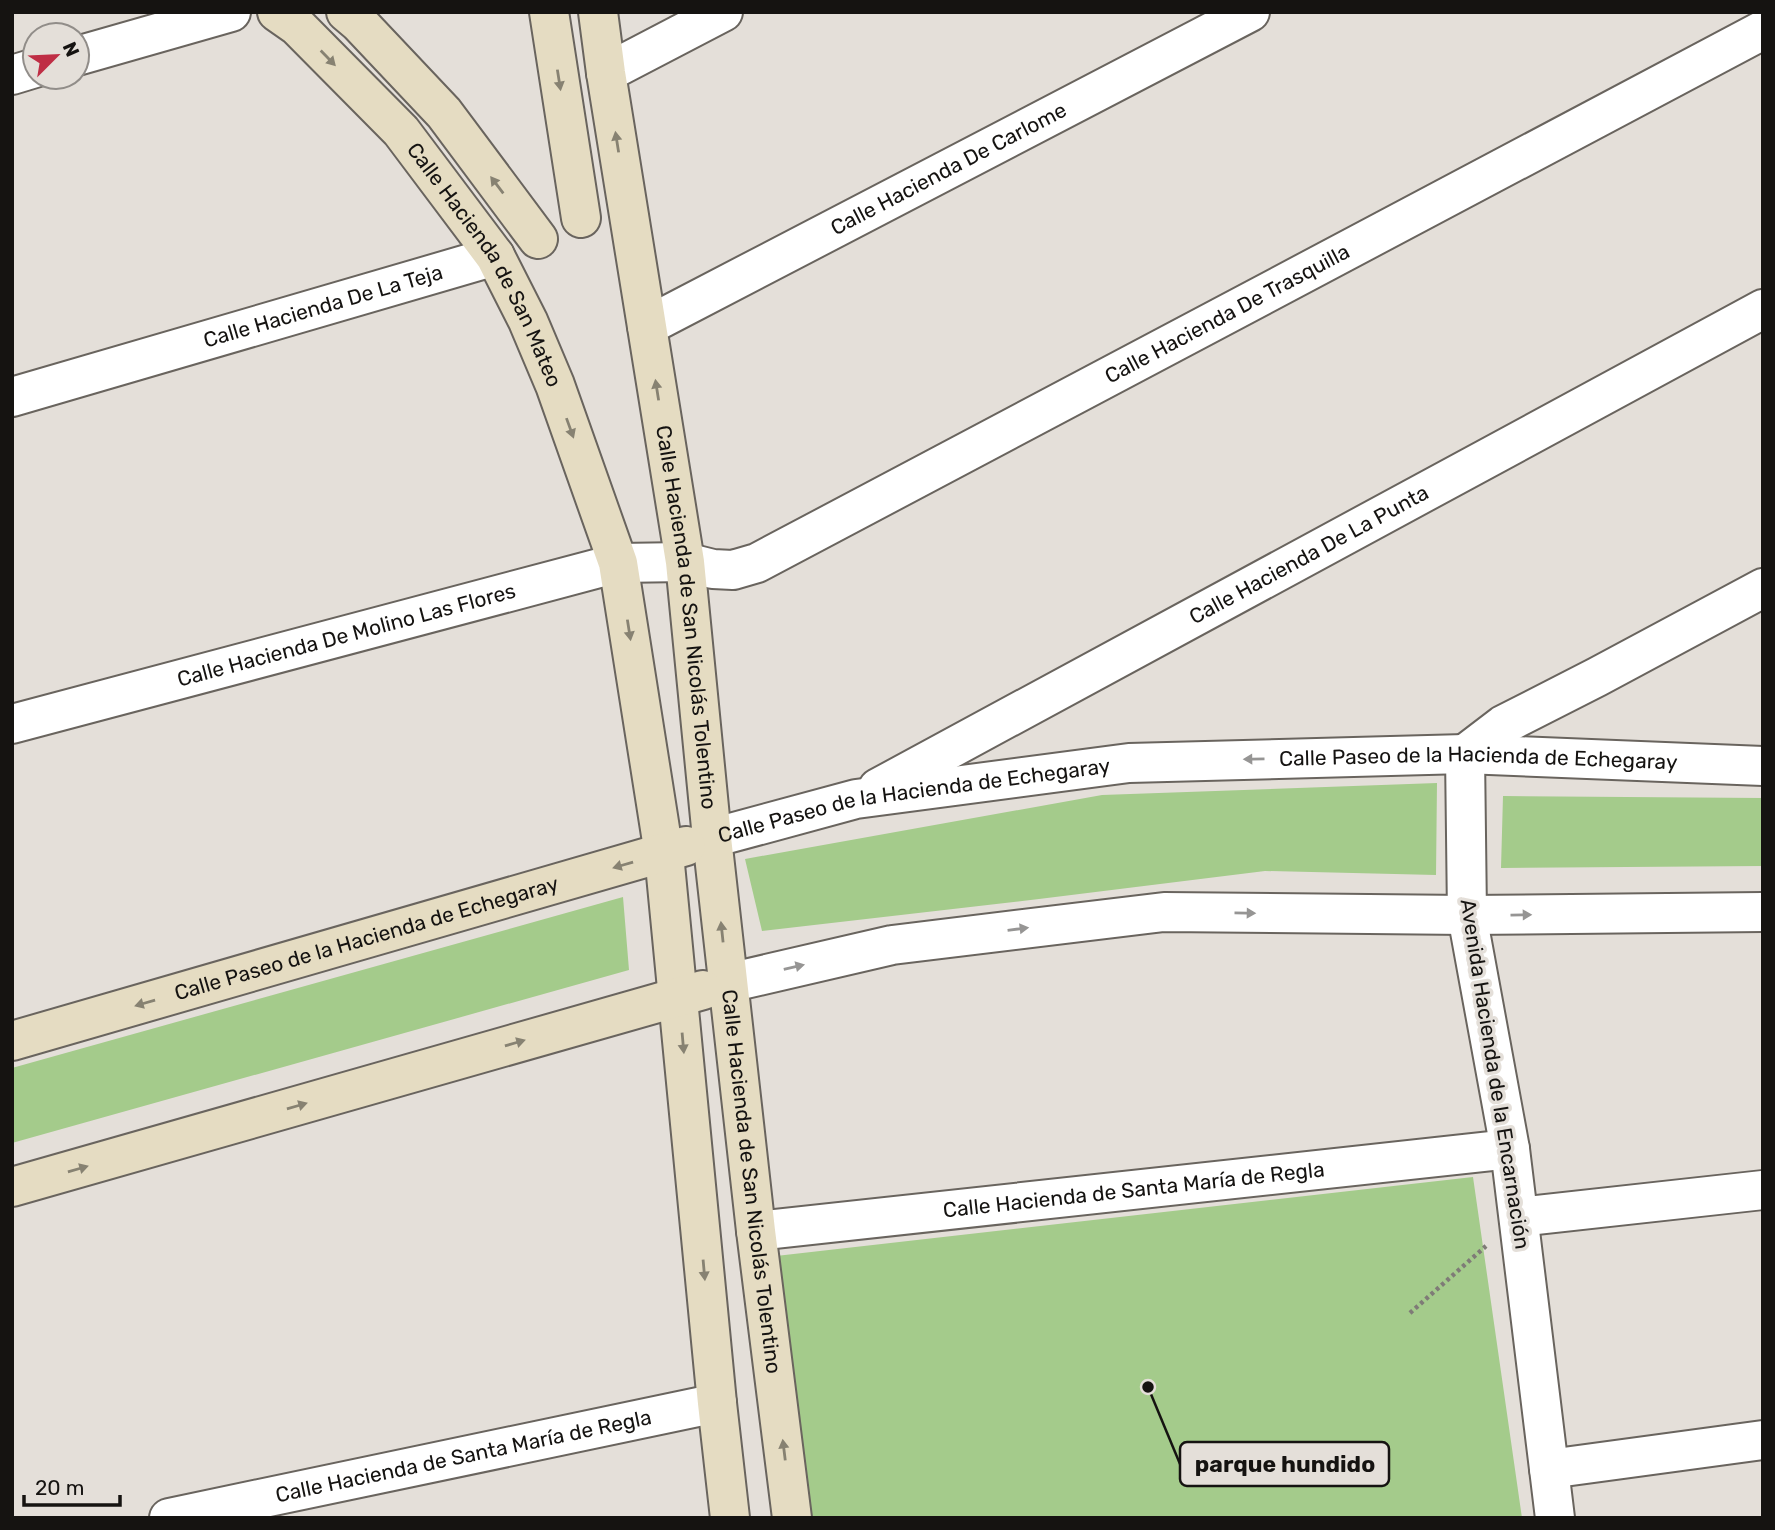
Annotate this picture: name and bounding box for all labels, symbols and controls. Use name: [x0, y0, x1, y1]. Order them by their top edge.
north arrow: [21, 21, 91, 91]
text: N: [58, 38, 84, 60]
one-way arrow: [319, 49, 335, 66]
one-way arrow: [554, 69, 565, 91]
street label: Calle Hacienda De Carlome: [826, 97, 1070, 240]
one-way arrow: [611, 130, 622, 152]
street label: Calle Hacienda de San Mateo: [402, 137, 567, 391]
one-way arrow: [490, 175, 504, 194]
street label: Calle Hacienda De Trasquilla: [1100, 238, 1354, 388]
street label: Calle Hacienda De La Teja: [200, 259, 445, 352]
one-way arrow: [651, 379, 662, 401]
one-way arrow: [565, 418, 576, 439]
street label: Calle Hacienda de San Nicolás Tolentino: [651, 423, 722, 811]
street label: Calle Hacienda De La Punta: [1185, 479, 1433, 629]
street label: Calle Hacienda De Molino Las Flores: [174, 578, 518, 692]
one-way arrow: [624, 619, 635, 641]
street label: Calle Paseo de la Hacienda de Echegaray: [1279, 741, 1678, 775]
street label: Calle Paseo de la Hacienda de Echegaray: [715, 753, 1112, 848]
one-way arrow: [1243, 754, 1265, 765]
one-way arrow: [612, 861, 633, 871]
street label: Calle Paseo de la Hacienda de Echegaray: [171, 870, 562, 1005]
street label: Avenida Hacienda de la Encarnación: [1455, 897, 1536, 1251]
one-way arrow: [1234, 907, 1256, 919]
one-way arrow: [1511, 909, 1533, 921]
one-way arrow: [717, 921, 728, 943]
one-way arrow: [1008, 924, 1030, 935]
one-way arrow: [783, 962, 805, 973]
street label: Calle Hacienda de San Nicolás Tolentino: [717, 988, 787, 1375]
one-way arrow: [134, 998, 156, 1009]
one-way arrow: [678, 1033, 689, 1055]
one-way arrow: [505, 1038, 526, 1048]
one-way arrow: [286, 1100, 308, 1111]
street label: Calle Hacienda de Santa María de Regla: [942, 1156, 1326, 1223]
one-way arrow: [68, 1163, 89, 1173]
one-way arrow: [699, 1259, 710, 1281]
street label: Calle Hacienda de Santa María de Regla: [273, 1404, 654, 1507]
one-way arrow: [778, 1439, 789, 1461]
callout: parque hundido: [1180, 1442, 1389, 1486]
text: parque hundido: [1195, 1450, 1375, 1478]
scale bar: [24, 1464, 121, 1508]
text: 20 m: [35, 1475, 84, 1500]

